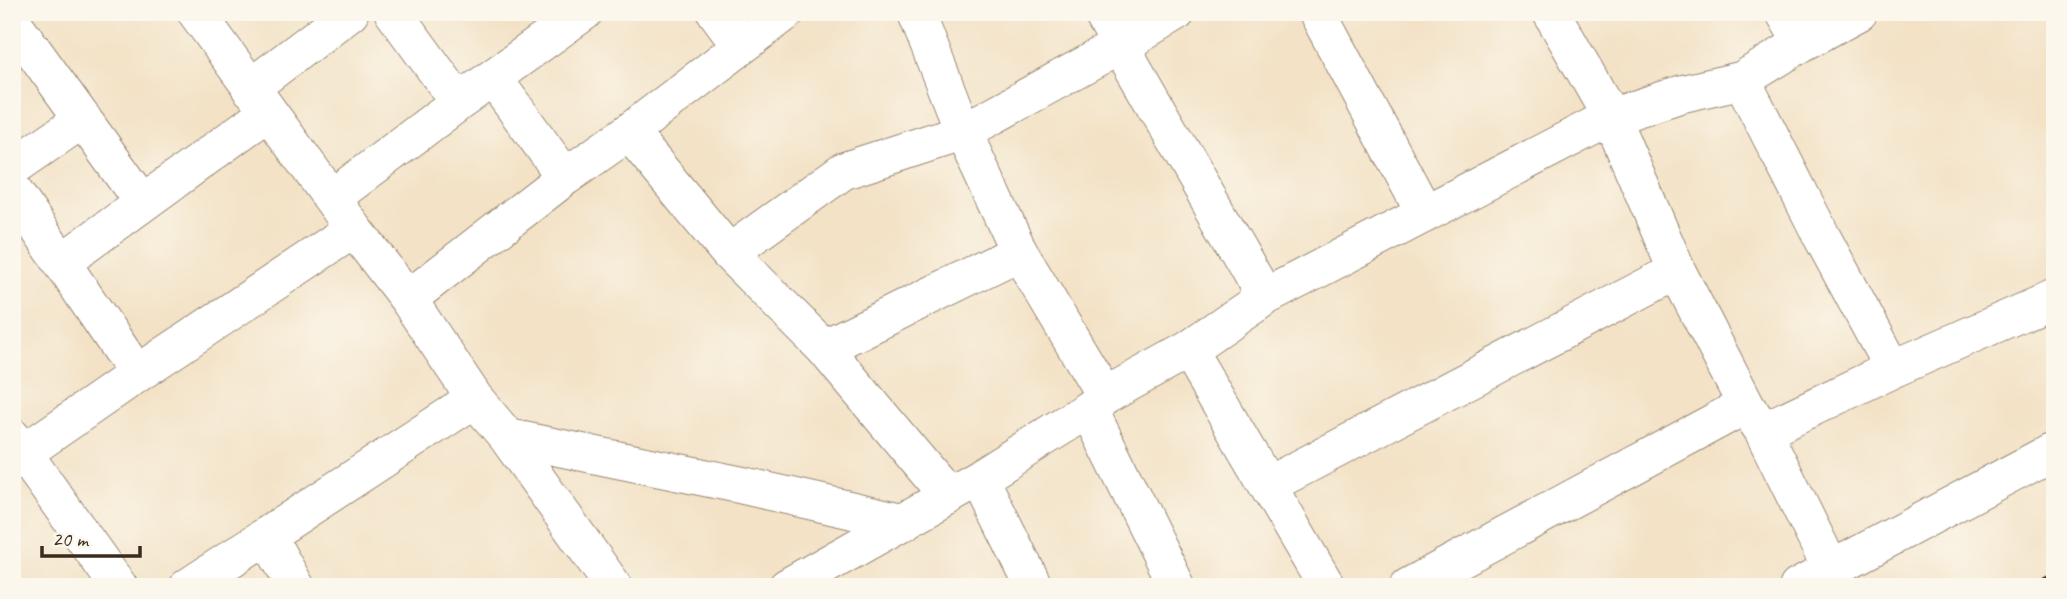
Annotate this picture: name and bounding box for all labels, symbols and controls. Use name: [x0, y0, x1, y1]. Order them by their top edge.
scale bar: [42, 515, 140, 559]
text: 20 m: [52, 526, 90, 552]

